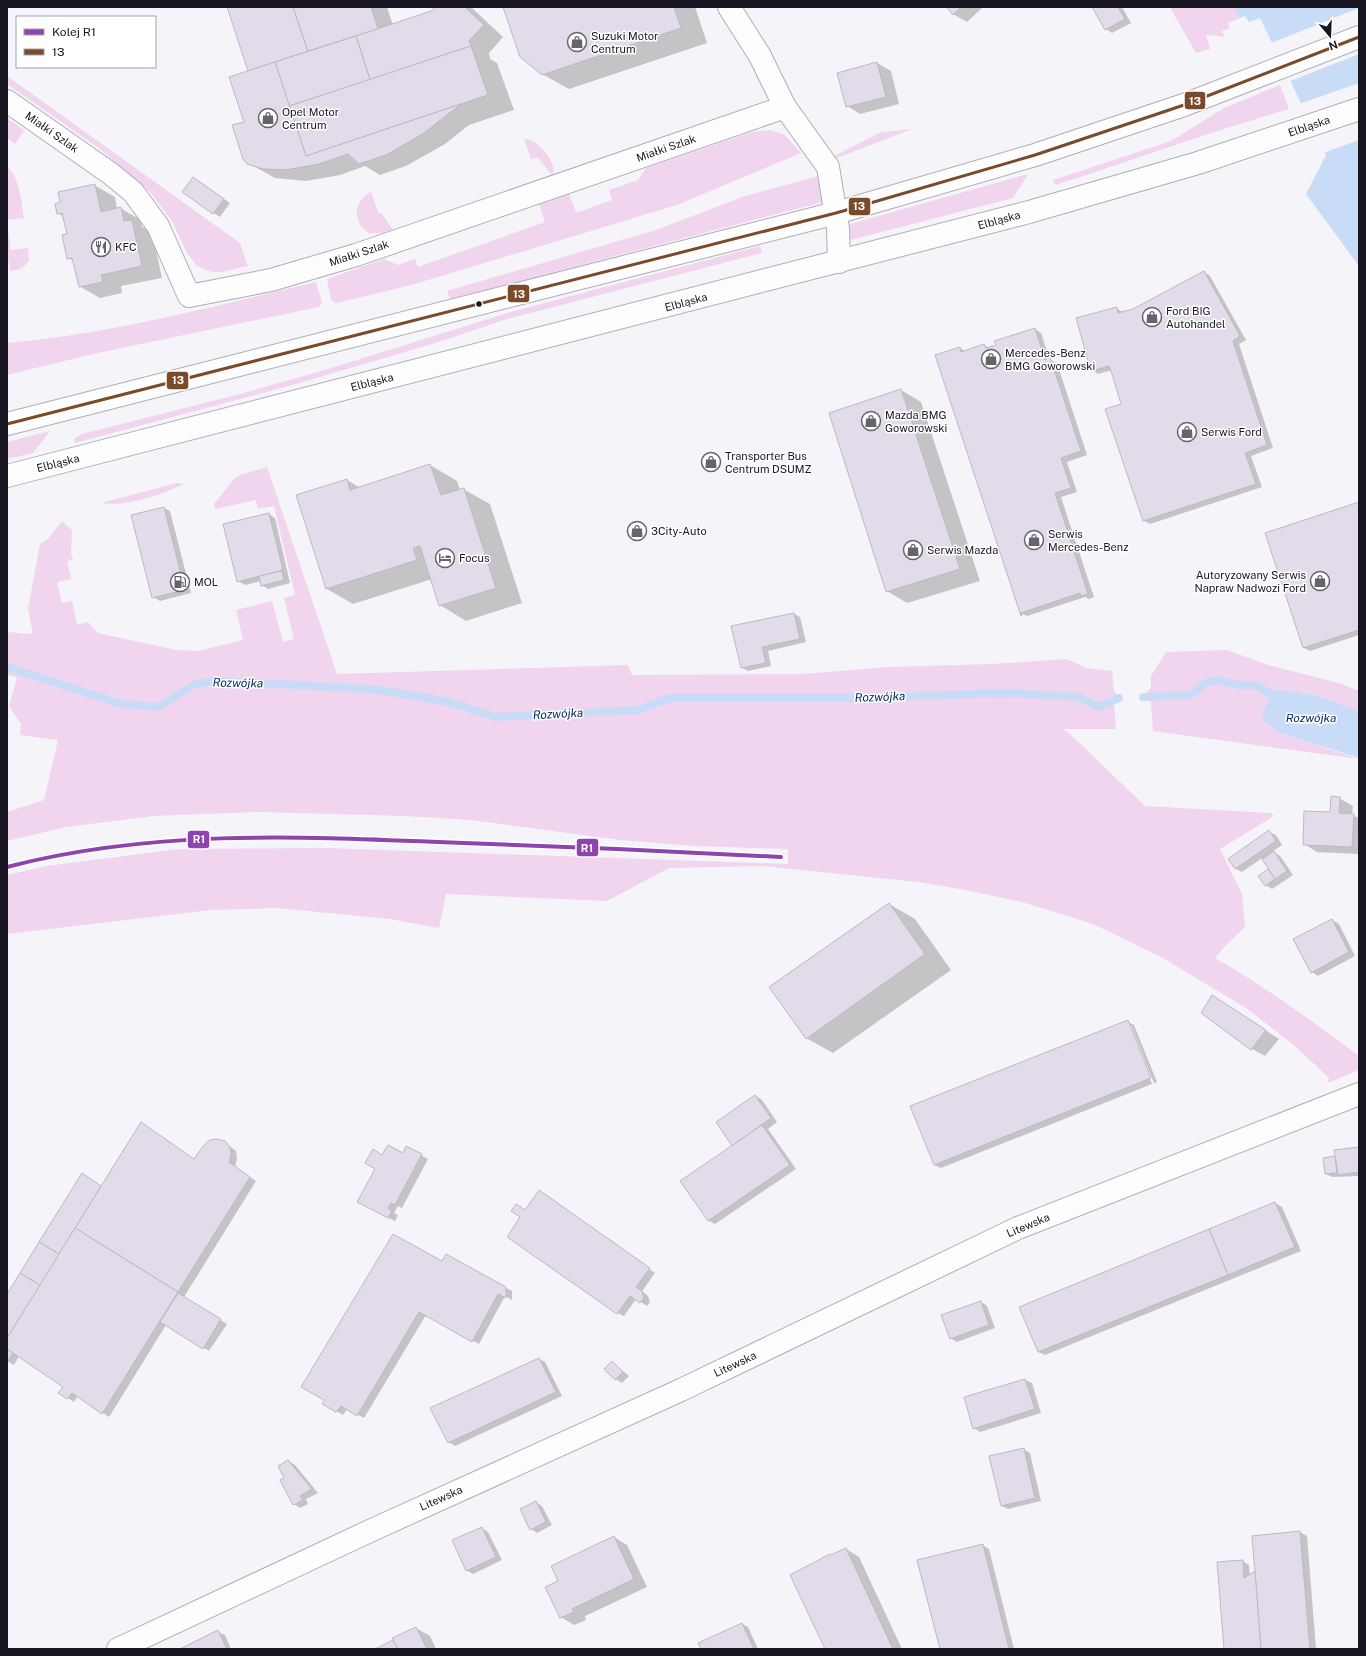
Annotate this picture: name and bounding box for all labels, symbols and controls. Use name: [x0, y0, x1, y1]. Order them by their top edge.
legend: [16, 16, 156, 68]
north arrow: [1310, 16, 1350, 56]
text: Kolej R1: [52, 25, 96, 39]
place label: Suzuki Motor Centrum: [591, 30, 658, 55]
shop icon: Suzuki Motor Centrum: [566, 31, 588, 53]
text: N: [1327, 38, 1339, 53]
text: 13: [52, 45, 64, 59]
line badge: 13: [1184, 91, 1206, 110]
text: 13: [1189, 95, 1201, 107]
place label: Opel Motor Centrum: [282, 106, 339, 131]
shop icon: Opel Motor Centrum: [257, 107, 279, 129]
street label: Miałki Szlak: [23, 109, 81, 155]
street label: Elbląska: [1286, 113, 1332, 139]
street label: Miałki Szlak: [635, 132, 697, 164]
line badge: 13: [848, 197, 871, 216]
text: 13: [853, 200, 865, 212]
street label: Elbląska: [976, 209, 1022, 231]
restaurant icon: KFC: [90, 236, 112, 258]
street label: Miałki Szlak: [328, 238, 390, 268]
place label: KFC: [115, 241, 137, 253]
line badge: 13: [507, 284, 530, 303]
text: 13: [513, 288, 525, 300]
street label: Elbląska: [663, 291, 709, 313]
unlabelled marker: [474, 299, 484, 309]
place label: Ford BIG Autohandel: [1166, 305, 1225, 330]
shop icon: Ford BIG Autohandel: [1141, 306, 1163, 328]
place label: Mercedes-Benz BMG Goworowski: [1005, 347, 1095, 372]
shop icon: Mercedes-Benz BMG Goworowski: [980, 348, 1002, 370]
line badge: 13: [166, 371, 189, 390]
street label: Elbląska: [349, 371, 395, 393]
text: 13: [172, 374, 184, 386]
place label: Mazda BMG Goworowski: [885, 409, 947, 434]
shop icon: Mazda BMG Goworowski: [860, 410, 882, 432]
shop icon: Serwis Ford: [1176, 421, 1198, 443]
place label: Serwis Ford: [1201, 426, 1262, 438]
place label: Transporter Bus Centrum DSUMZ: [725, 450, 812, 475]
shop icon: Transporter Bus Centrum DSUMZ: [700, 451, 722, 473]
street label: Elbląska: [35, 452, 81, 474]
shop icon: 3City-Auto: [626, 520, 648, 542]
place label: 3City-Auto: [651, 525, 707, 537]
place label: Serwis Mercedes-Benz: [1048, 528, 1128, 553]
shop icon: Serwis Mercedes-Benz: [1023, 529, 1045, 551]
shop icon: Serwis Mazda: [902, 539, 924, 561]
place label: Serwis Mazda: [927, 544, 998, 556]
hotel icon: Focus: [434, 547, 456, 569]
place label: Focus: [459, 552, 490, 564]
place label: Autoryzowany Serwis Napraw Nadwozi Ford: [1194, 569, 1306, 594]
shop icon: Autoryzowany Serwis Napraw Nadwozi Ford: [1309, 570, 1331, 592]
fuel station icon: MOL: [169, 571, 191, 593]
place label: MOL: [194, 576, 218, 588]
water label: Rozwójka: [213, 676, 263, 690]
water label: Rozwójka: [854, 689, 906, 705]
water label: Rozwójka: [532, 706, 584, 722]
water label: Rozwójka: [1286, 711, 1336, 725]
line badge: R1: [187, 830, 210, 849]
text: R1: [193, 833, 205, 845]
line badge: R1: [576, 838, 599, 857]
text: R1: [581, 842, 593, 854]
street label: Litewska: [1005, 1211, 1051, 1239]
street label: Litewska: [712, 1349, 758, 1379]
street label: Litewska: [418, 1483, 464, 1513]

